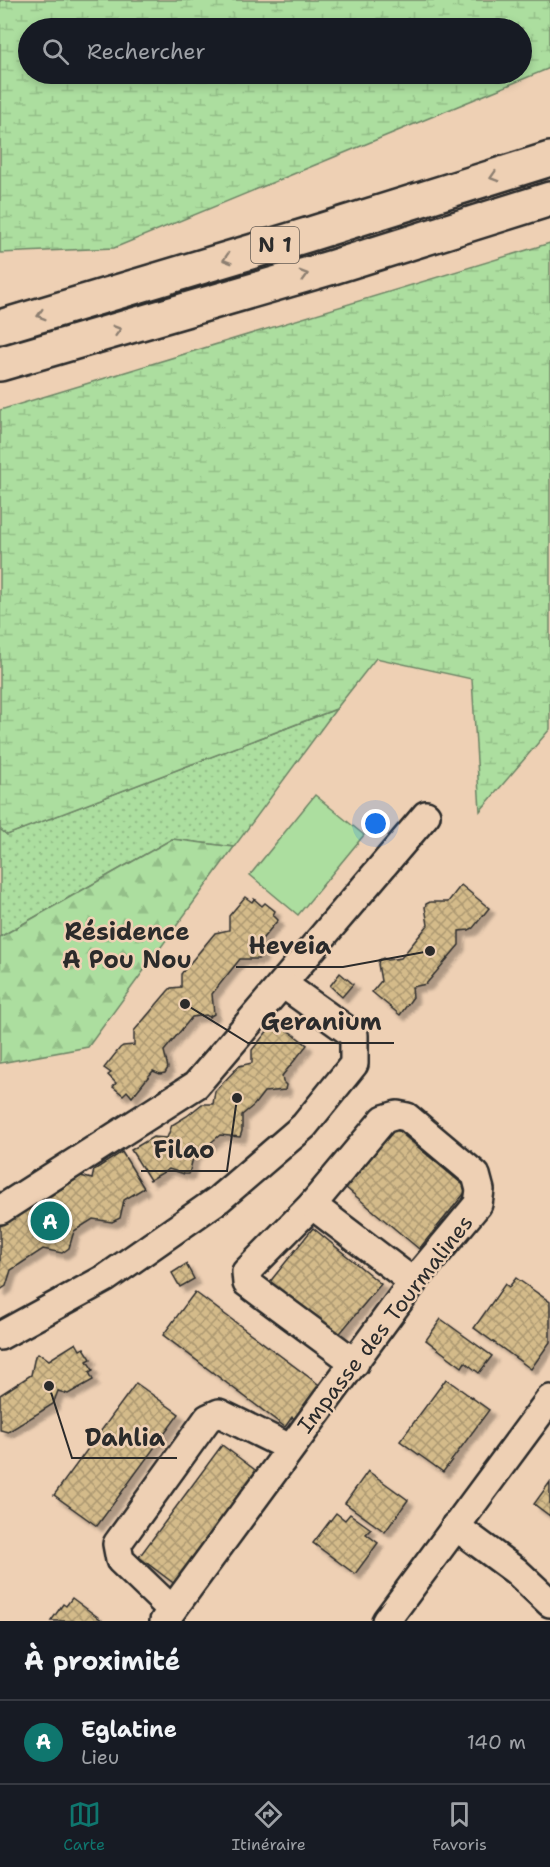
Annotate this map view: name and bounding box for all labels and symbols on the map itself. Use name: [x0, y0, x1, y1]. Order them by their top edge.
one-way arrow: [489, 170, 500, 182]
road number: N 1: [251, 227, 299, 263]
one-way arrow: [223, 252, 233, 264]
one-way arrow: [298, 270, 309, 282]
one-way arrow: [36, 308, 47, 320]
one-way arrow: [111, 325, 122, 337]
your location: [361, 809, 390, 838]
district label: Résidence A Pou Nou: [62, 916, 192, 976]
callout: Heveia: [236, 925, 343, 967]
text: Heveia: [248, 930, 332, 962]
callout: Geranium: [248, 1001, 394, 1043]
text: Geranium: [260, 1006, 382, 1038]
callout: Filao: [141, 1129, 227, 1171]
text: Filao: [153, 1134, 215, 1166]
pin: A: [31, 1198, 70, 1244]
street label: Impasse des Tourmalines: [291, 1209, 479, 1439]
callout: Dahlia: [72, 1416, 177, 1458]
text: Dahlia: [85, 1422, 166, 1454]

